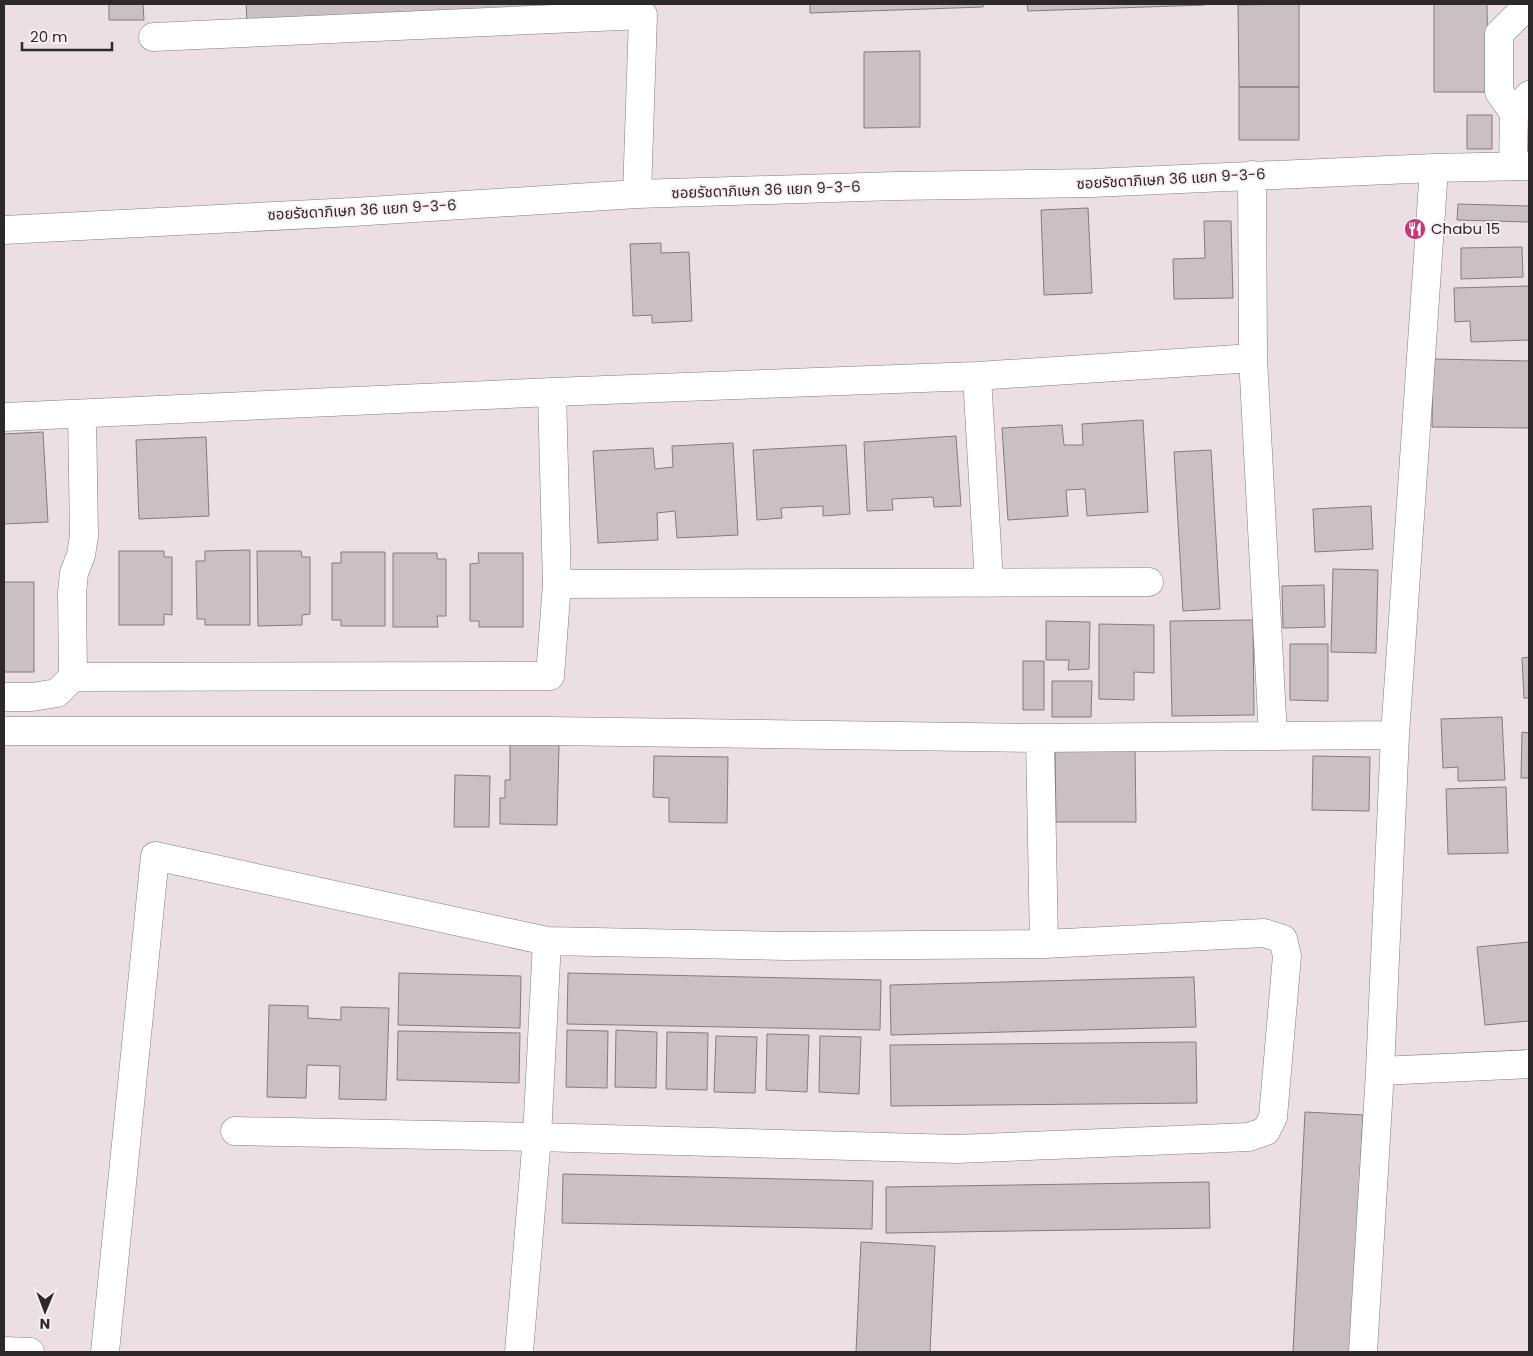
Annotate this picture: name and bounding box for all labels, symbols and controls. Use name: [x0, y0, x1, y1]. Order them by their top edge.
scale bar: [22, 20, 112, 52]
text: 20 m: [30, 26, 68, 47]
street label: ซอยรัชดาภิเษก 36 แยก 9-3-6: [1076, 163, 1266, 194]
street label: ซอยรัชดาภิเษก 36 แยก 9-3-6: [671, 176, 861, 203]
street label: ซอยรัชดาภิเษก 36 แยก 9-3-6: [267, 194, 457, 225]
restaurant icon: Chabu 15: [1403, 217, 1427, 241]
place label: Chabu 15: [1431, 218, 1500, 239]
north arrow: [20, 1286, 70, 1336]
text: N: [39, 1314, 50, 1334]

